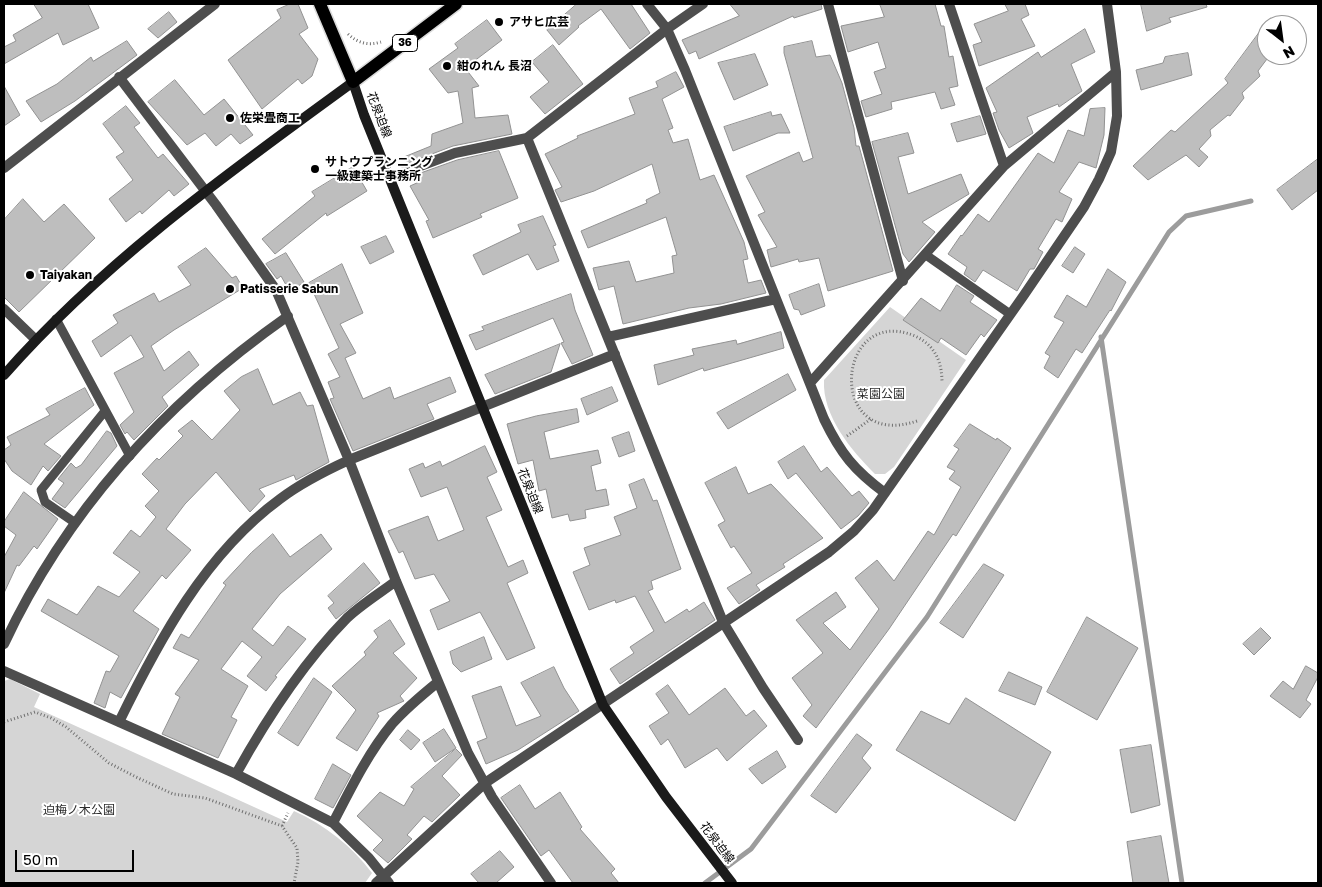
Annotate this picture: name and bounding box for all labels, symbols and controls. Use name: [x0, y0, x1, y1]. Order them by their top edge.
place label: アサヒ広芸: [509, 15, 569, 29]
north arrow: [1257, 15, 1307, 65]
marker: アサヒ広芸: [493, 16, 505, 28]
road number: 36: [392, 34, 418, 52]
text: N: [1280, 43, 1298, 63]
place label: 紺のれん 長沼: [457, 59, 532, 73]
marker: 紺のれん 長沼: [441, 60, 453, 72]
street label: 花泉迫線: [364, 90, 394, 140]
place label: 佐栄畳商工: [240, 111, 300, 125]
marker: 佐栄畳商工: [224, 112, 236, 124]
place label: サトウプランニング 一級建築士事務所: [325, 155, 433, 183]
marker: サトウプランニング 一級建築士事務所: [309, 163, 321, 175]
place label: Taiyakan: [40, 268, 92, 282]
marker: Taiyakan: [24, 269, 36, 281]
place label: Patisserie Sabun: [240, 282, 338, 296]
marker: Patisserie Sabun: [224, 283, 236, 295]
park label: 菜園公園: [857, 387, 905, 401]
street label: 花泉迫線: [514, 466, 546, 516]
park label: 迫梅ノ木公園: [43, 803, 115, 817]
street label: 花泉迫線: [697, 819, 737, 867]
scale bar: [18, 840, 136, 872]
text: 50 m: [23, 850, 58, 868]

